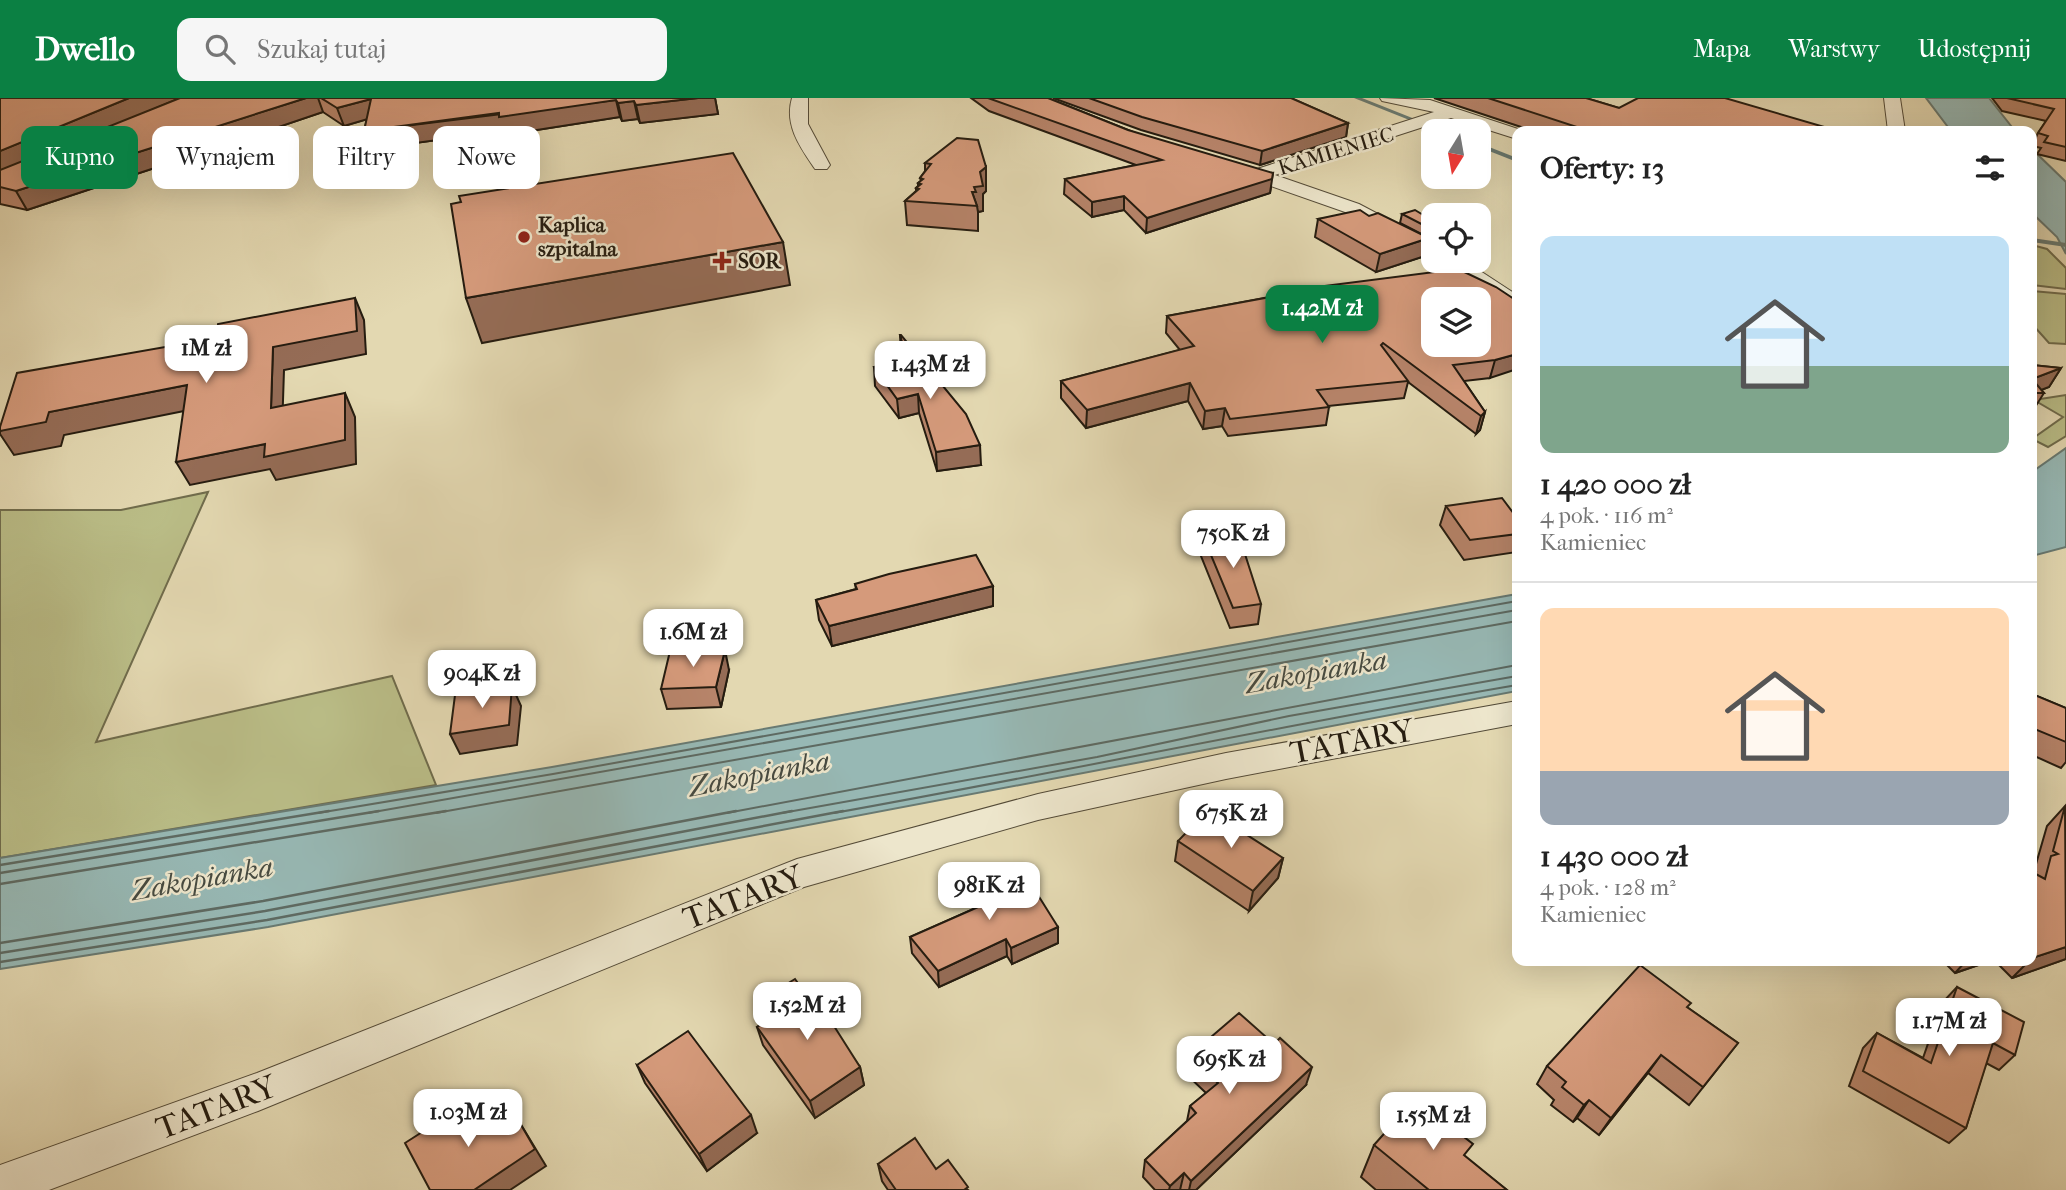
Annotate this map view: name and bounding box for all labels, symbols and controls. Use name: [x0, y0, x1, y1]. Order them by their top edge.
search box: [177, 18, 667, 81]
text: Dwello: [35, 30, 135, 69]
icon: search: [201, 30, 239, 68]
text: Szukaj tutaj: [257, 34, 386, 65]
text: Mapa: [1693, 35, 1750, 63]
text: Warstwy: [1788, 35, 1880, 63]
text: Udostępnij: [1918, 35, 2031, 63]
north arrow: [1421, 119, 1491, 189]
map controls: [1421, 119, 1491, 357]
street label: KAMIENIEC: [1275, 122, 1397, 180]
chip: Kupno: [21, 126, 138, 189]
chip: Wynajem: [152, 126, 299, 189]
chip: Filtry: [313, 126, 419, 189]
chip: Nowe: [433, 126, 540, 189]
icon: filters: [1971, 149, 2009, 187]
text: Oferty: 13: [1540, 151, 1664, 186]
button: locate: [1421, 203, 1491, 273]
place label: Kaplica szpitalna: [538, 213, 619, 261]
marker: Kaplica szpitalna: [516, 229, 532, 245]
place label: SOR: [738, 249, 782, 273]
marker: SOR: [712, 251, 732, 271]
icon: home: [1712, 281, 1838, 407]
pin: 1.42M zł: [1250, 286, 1394, 345]
button: layers: [1421, 287, 1491, 357]
text: 1.42M zł: [1281, 294, 1363, 321]
pin: 1M zł: [157, 326, 255, 385]
text: 1M zł: [181, 334, 231, 361]
pin: 1.43M zł: [858, 342, 1002, 401]
text: 1.43M zł: [891, 350, 969, 377]
text: 1 420 000 zł: [1540, 467, 1691, 502]
text: 4 pok. · 116 m²: [1540, 502, 1673, 529]
pin: 750K zł: [1168, 510, 1298, 570]
text: 750K zł: [1197, 519, 1269, 546]
text: Kamieniec: [1540, 529, 1646, 556]
pin: 1.6M zł: [628, 610, 758, 669]
text: 1.6M zł: [659, 618, 727, 645]
water label: Zakopianka: [1241, 643, 1389, 701]
pin: 904K zł: [417, 650, 547, 710]
icon: home: [1712, 653, 1838, 779]
text: 904K zł: [444, 659, 520, 686]
street label: TATARY: [1287, 711, 1418, 772]
water label: Zakopianka: [684, 744, 832, 804]
pin: 675K zł: [1166, 790, 1296, 850]
text: 675K zł: [1195, 799, 1267, 826]
text: 1 430 000 zł: [1540, 839, 1688, 874]
water label: Zakopianka: [127, 850, 275, 908]
street label: TATARY: [678, 857, 809, 937]
pin: 981K zł: [924, 862, 1054, 922]
text: 981K zł: [954, 871, 1024, 898]
text: 4 pok. · 128 m²: [1540, 874, 1676, 901]
text: Kamieniec: [1540, 901, 1646, 928]
pin: 1.52M zł: [735, 982, 879, 1042]
text: 1.52M zł: [769, 991, 845, 1018]
pin: 1.17M zł: [1877, 998, 2021, 1058]
text: 1.17M zł: [1912, 1007, 1986, 1034]
pin: 695K zł: [1164, 1037, 1294, 1096]
text: 695K zł: [1193, 1045, 1265, 1072]
street label: TATARY: [151, 1067, 282, 1147]
pin: 1.03M zł: [396, 1090, 540, 1149]
pin: 1.55M zł: [1361, 1093, 1505, 1152]
text: 1.03M zł: [429, 1098, 507, 1125]
text: 1.55M zł: [1396, 1101, 1470, 1128]

